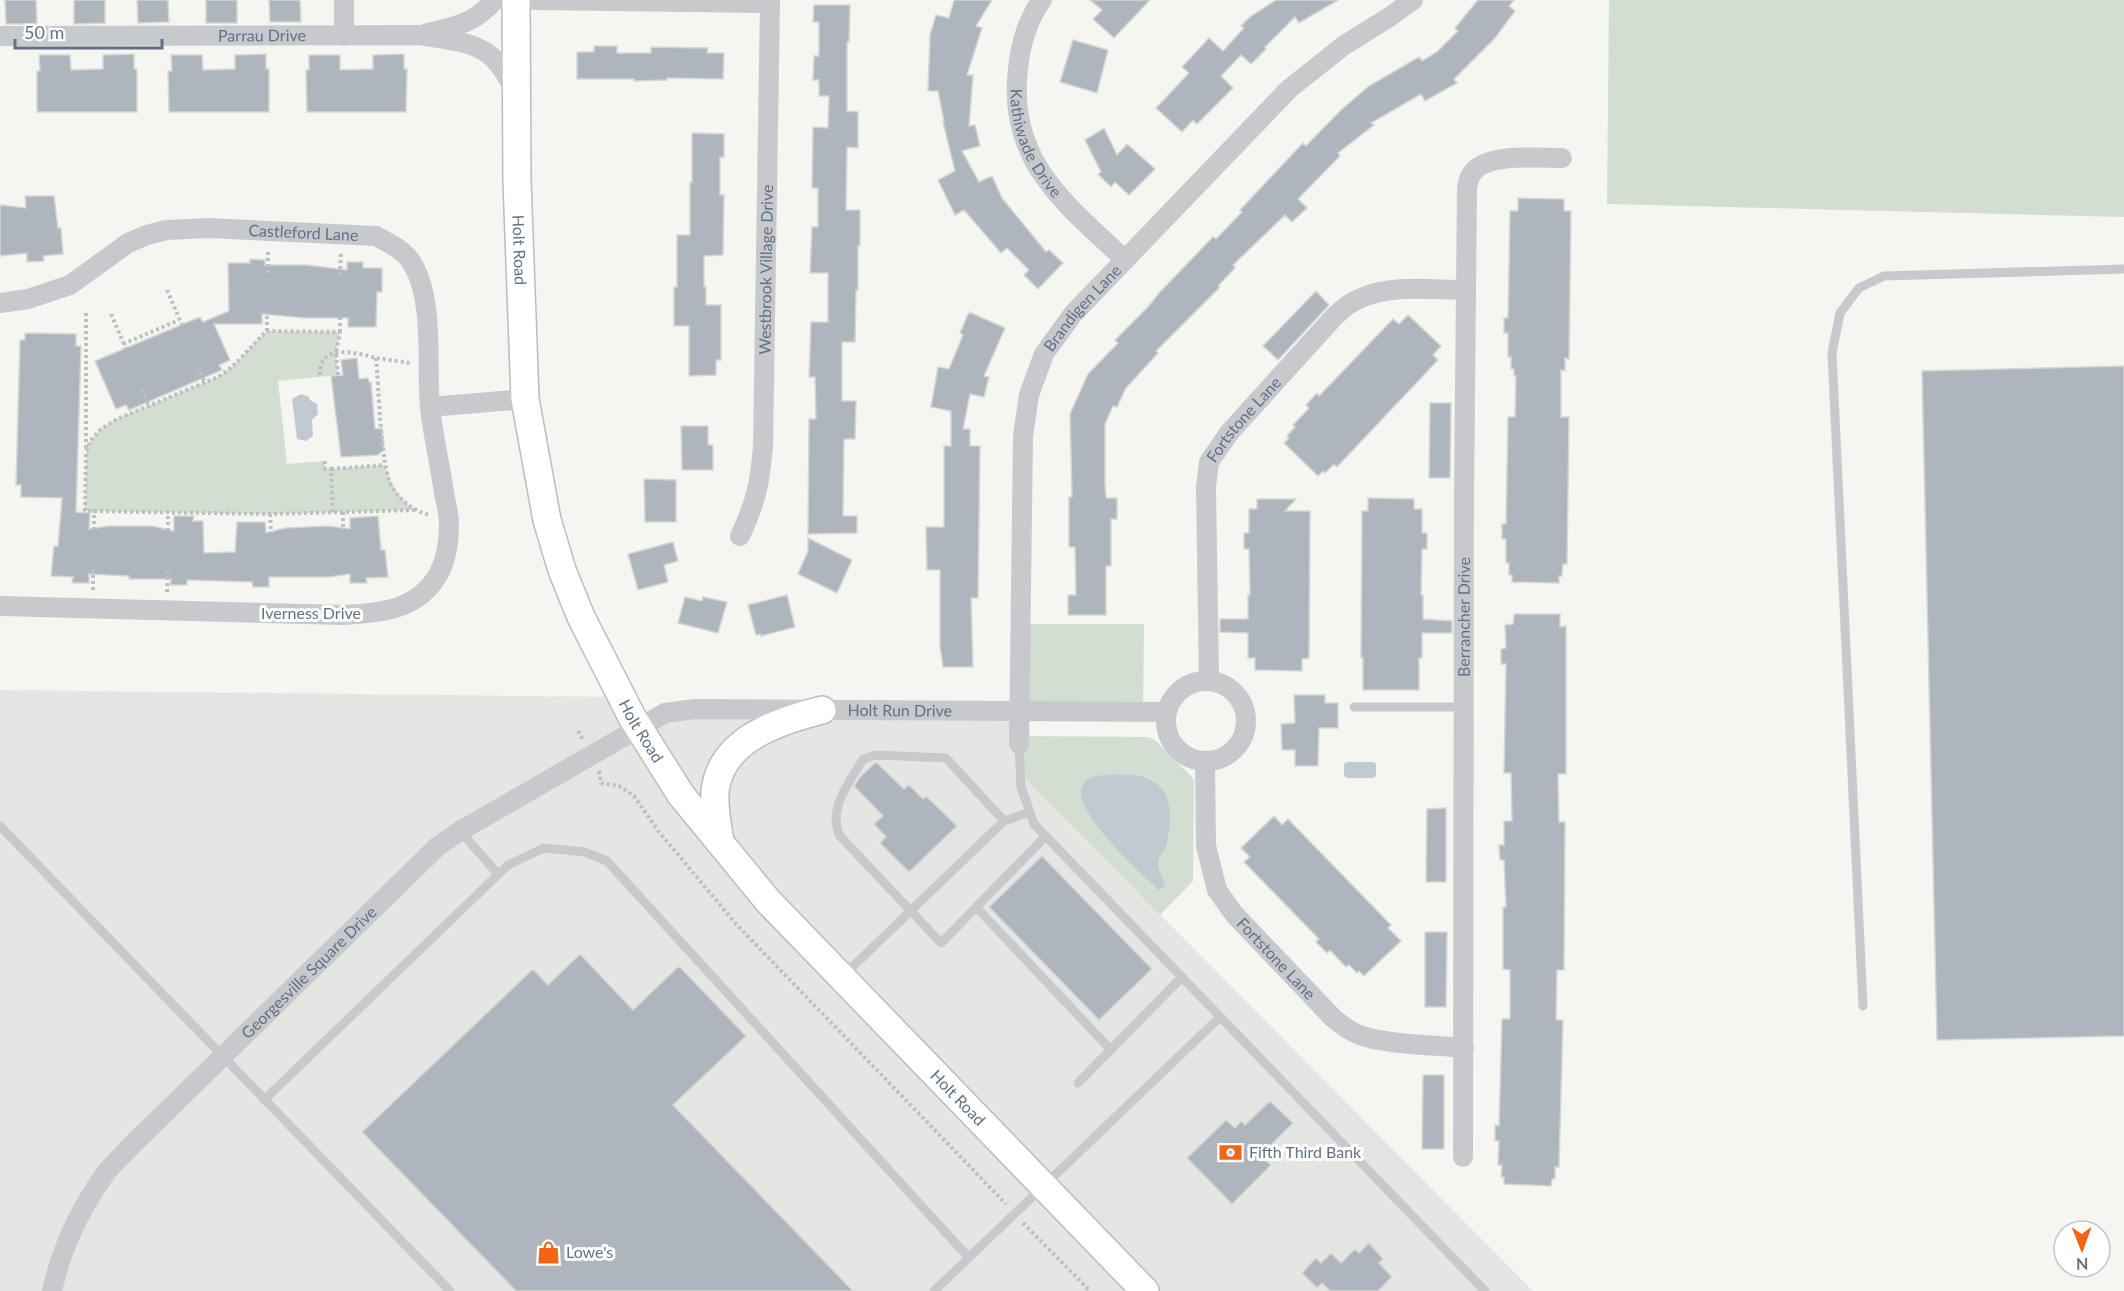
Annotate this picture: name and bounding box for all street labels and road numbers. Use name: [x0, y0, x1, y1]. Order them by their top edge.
street label: Parrau Drive: [218, 25, 306, 44]
street label: Kathiwade Drive: [1008, 88, 1066, 201]
street label: Westbrook Village Drive: [754, 184, 776, 355]
street label: Holt Road: [509, 215, 531, 285]
street label: Castleford Lane: [248, 220, 359, 244]
street label: Brandigen Lane: [1039, 260, 1124, 355]
street label: Fortstone Lane: [1202, 373, 1284, 466]
street label: Berrancher Drive: [1454, 557, 1473, 677]
street label: Iverness Drive: [261, 603, 361, 622]
street label: Holt Road: [616, 696, 668, 766]
street label: Holt Run Drive: [848, 700, 952, 720]
street label: Georgesville Square Drive: [237, 902, 380, 1042]
street label: Fortstone Lane: [1233, 913, 1320, 1003]
street label: Holt Road: [927, 1065, 990, 1129]

